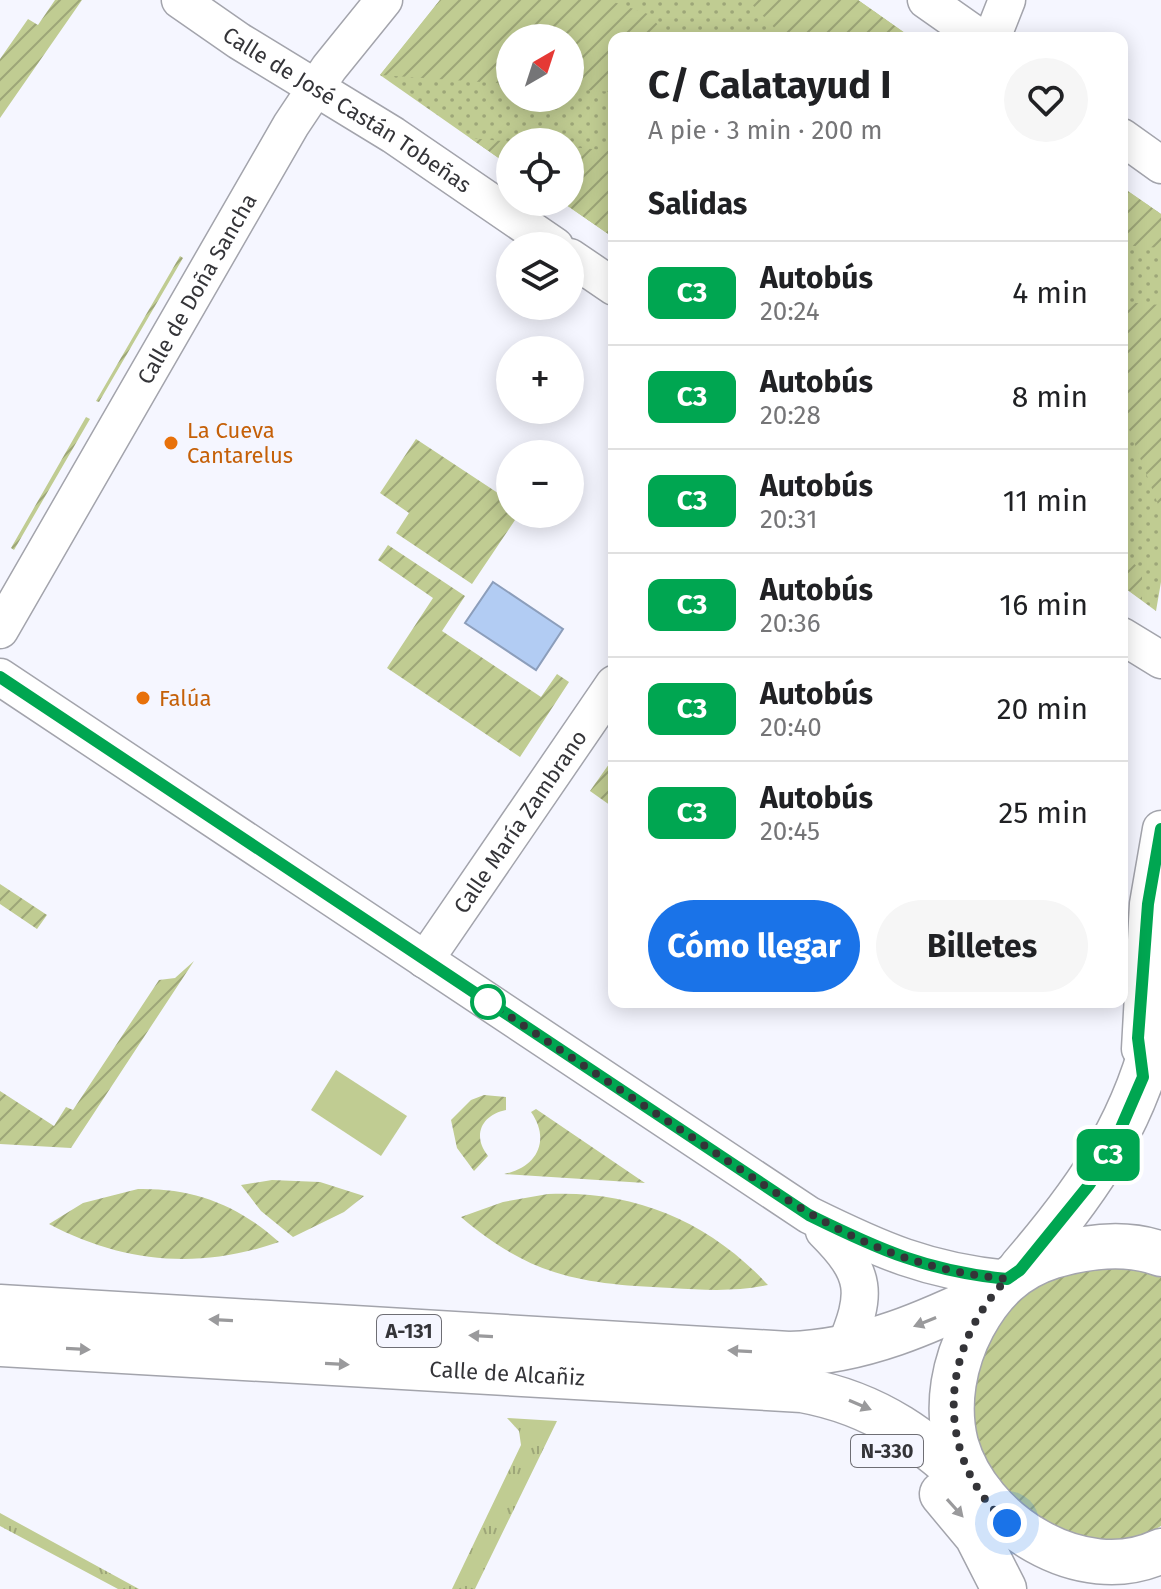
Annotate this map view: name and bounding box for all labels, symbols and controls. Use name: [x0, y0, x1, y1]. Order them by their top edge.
street label: Calle de José Castán Tobeñas: [218, 21, 476, 199]
north arrow: [496, 24, 584, 112]
map controls: [496, 24, 584, 528]
button: heart: [1004, 58, 1088, 142]
text: C/ Calatayud I: [648, 62, 891, 108]
text: A pie · 3 min · 200 m: [648, 115, 883, 146]
button: locate: [496, 128, 584, 216]
text: Salidas: [648, 186, 747, 222]
street label: Calle de Doña Sancha: [132, 189, 263, 389]
button: layers: [496, 232, 584, 320]
text: Autobús: [760, 260, 873, 296]
text: 4 min: [1012, 275, 1088, 311]
text: C3: [677, 276, 707, 309]
text: 20:24: [760, 296, 820, 327]
button: +: [496, 336, 584, 424]
text: Autobús: [760, 364, 873, 400]
text: 8 min: [1012, 379, 1088, 415]
text: C3: [677, 380, 707, 413]
text: 20:28: [760, 400, 821, 431]
place label: La Cueva Cantarelus: [187, 417, 293, 469]
marker: La Cueva Cantarelus: [162, 434, 180, 452]
button: −: [496, 440, 584, 528]
text: Autobús: [760, 468, 873, 504]
text: 11 min: [1003, 483, 1088, 519]
text: C3: [677, 484, 707, 517]
text: 20:31: [760, 504, 817, 535]
text: Autobús: [760, 572, 873, 608]
text: 16 min: [999, 587, 1088, 623]
text: C3: [677, 588, 707, 621]
text: 20:36: [760, 608, 821, 639]
text: Autobús: [760, 676, 873, 712]
place label: Falúa: [159, 685, 211, 712]
marker: Falúa: [134, 689, 152, 707]
text: 20 min: [997, 691, 1088, 727]
text: C3: [677, 692, 707, 725]
text: 20:40: [760, 712, 822, 743]
street label: Calle María Zambrano: [448, 725, 593, 919]
text: Autobús: [760, 780, 873, 816]
text: 25 min: [998, 795, 1088, 831]
text: C3: [677, 796, 707, 829]
text: 20:45: [760, 816, 820, 847]
button: Cómo llegar: [648, 900, 860, 992]
button: Billetes: [876, 900, 1088, 992]
unlabelled marker: [471, 985, 505, 1019]
line badge: C3: [1072, 1129, 1144, 1181]
text: C3: [1093, 1138, 1123, 1171]
one-way arrow: [208, 1313, 233, 1326]
road number: A-131: [377, 1315, 441, 1347]
one-way arrow: [913, 1316, 937, 1329]
one-way arrow: [468, 1329, 493, 1342]
one-way arrow: [66, 1342, 91, 1355]
one-way arrow: [727, 1344, 752, 1357]
street label: Calle de Alcañiz: [429, 1356, 586, 1392]
one-way arrow: [325, 1357, 350, 1370]
one-way arrow: [848, 1399, 872, 1412]
road number: N-330: [851, 1435, 923, 1467]
one-way arrow: [945, 1499, 963, 1518]
your location: [987, 1503, 1027, 1543]

